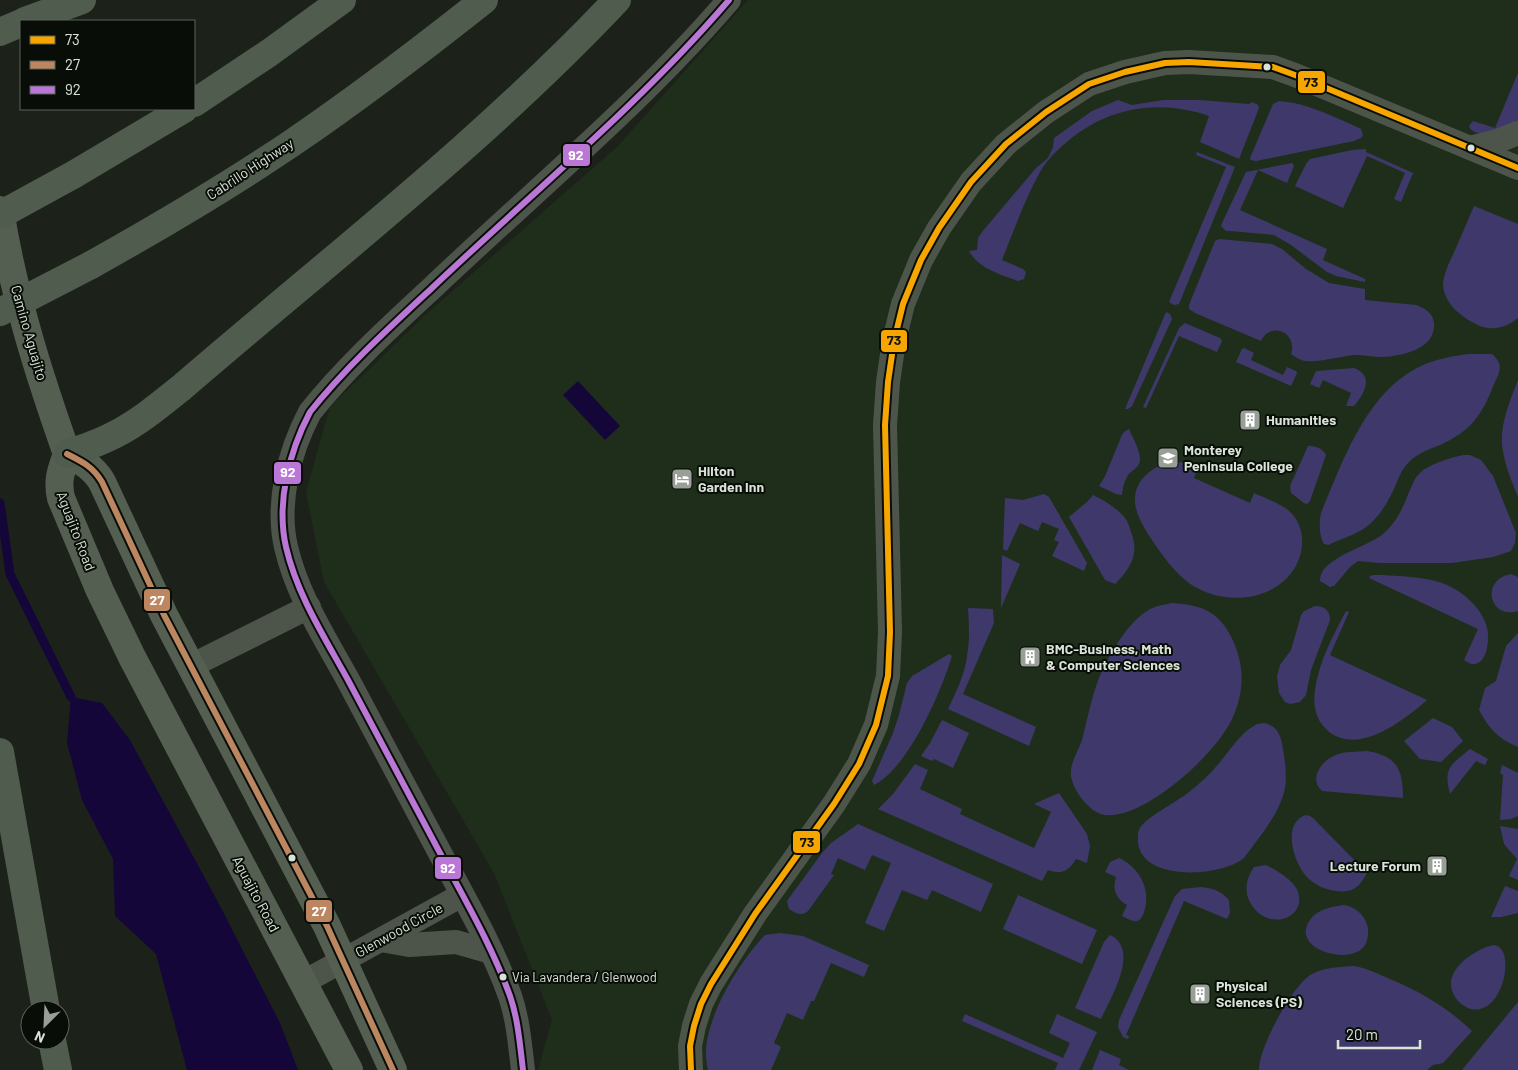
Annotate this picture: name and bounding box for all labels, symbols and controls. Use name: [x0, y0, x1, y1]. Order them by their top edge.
legend: [20, 20, 195, 110]
text: 73: [65, 30, 80, 48]
text: 27: [65, 55, 80, 73]
unlabelled marker: [1262, 62, 1272, 72]
line badge: 73: [1297, 70, 1326, 94]
text: 73: [1304, 73, 1318, 90]
text: 92: [65, 80, 81, 98]
street label: Cabrillo Highway: [203, 134, 297, 203]
line badge: 92: [562, 143, 591, 167]
unlabelled marker: [1466, 143, 1476, 153]
text: 92: [568, 146, 584, 163]
street label: Camino Aguajito: [8, 283, 51, 383]
line badge: 73: [880, 329, 908, 353]
text: 73: [887, 331, 901, 348]
building icon: Humanities: [1238, 408, 1262, 432]
place label: Humanities: [1266, 411, 1336, 428]
place label: Monterey Peninsula College: [1184, 441, 1293, 474]
school or university icon: Monterey Peninsula College: [1156, 446, 1180, 470]
line badge: 92: [273, 461, 302, 485]
place label: Hilton Garden Inn: [698, 462, 764, 495]
text: 92: [280, 463, 296, 480]
hotel icon: Hilton Garden Inn: [670, 467, 694, 491]
street label: Aguajito Road: [54, 489, 99, 573]
line badge: 27: [143, 588, 171, 612]
text: 27: [150, 591, 164, 608]
place label: BMC-Business, Math & Computer Sciences: [1046, 640, 1180, 673]
building icon: BMC-Business, Math & Computer Sciences: [1018, 645, 1042, 669]
line badge: 73: [792, 830, 821, 854]
text: 73: [800, 833, 814, 850]
street label: Aguajito Road: [229, 853, 284, 935]
unlabelled marker: [287, 853, 297, 863]
building icon: Lecture Forum: [1425, 854, 1449, 878]
line badge: 92: [434, 856, 462, 880]
place label: Lecture Forum: [1330, 857, 1421, 874]
text: 92: [440, 859, 456, 876]
line badge: 27: [305, 899, 333, 923]
street label: Glenwood Circle: [352, 899, 445, 961]
text: 27: [312, 902, 326, 919]
place label: Via Lavandera / Glenwood: [512, 969, 657, 985]
marker: Via Lavandera / Glenwood: [498, 972, 508, 982]
place label: Physical Sciences (PS): [1216, 977, 1302, 1010]
building icon: Physical Sciences (PS): [1188, 982, 1212, 1006]
north arrow: [20, 1000, 70, 1050]
scale bar: [1338, 1018, 1420, 1050]
text: 20 m: [1346, 1025, 1378, 1043]
text: N: [32, 1028, 47, 1047]

